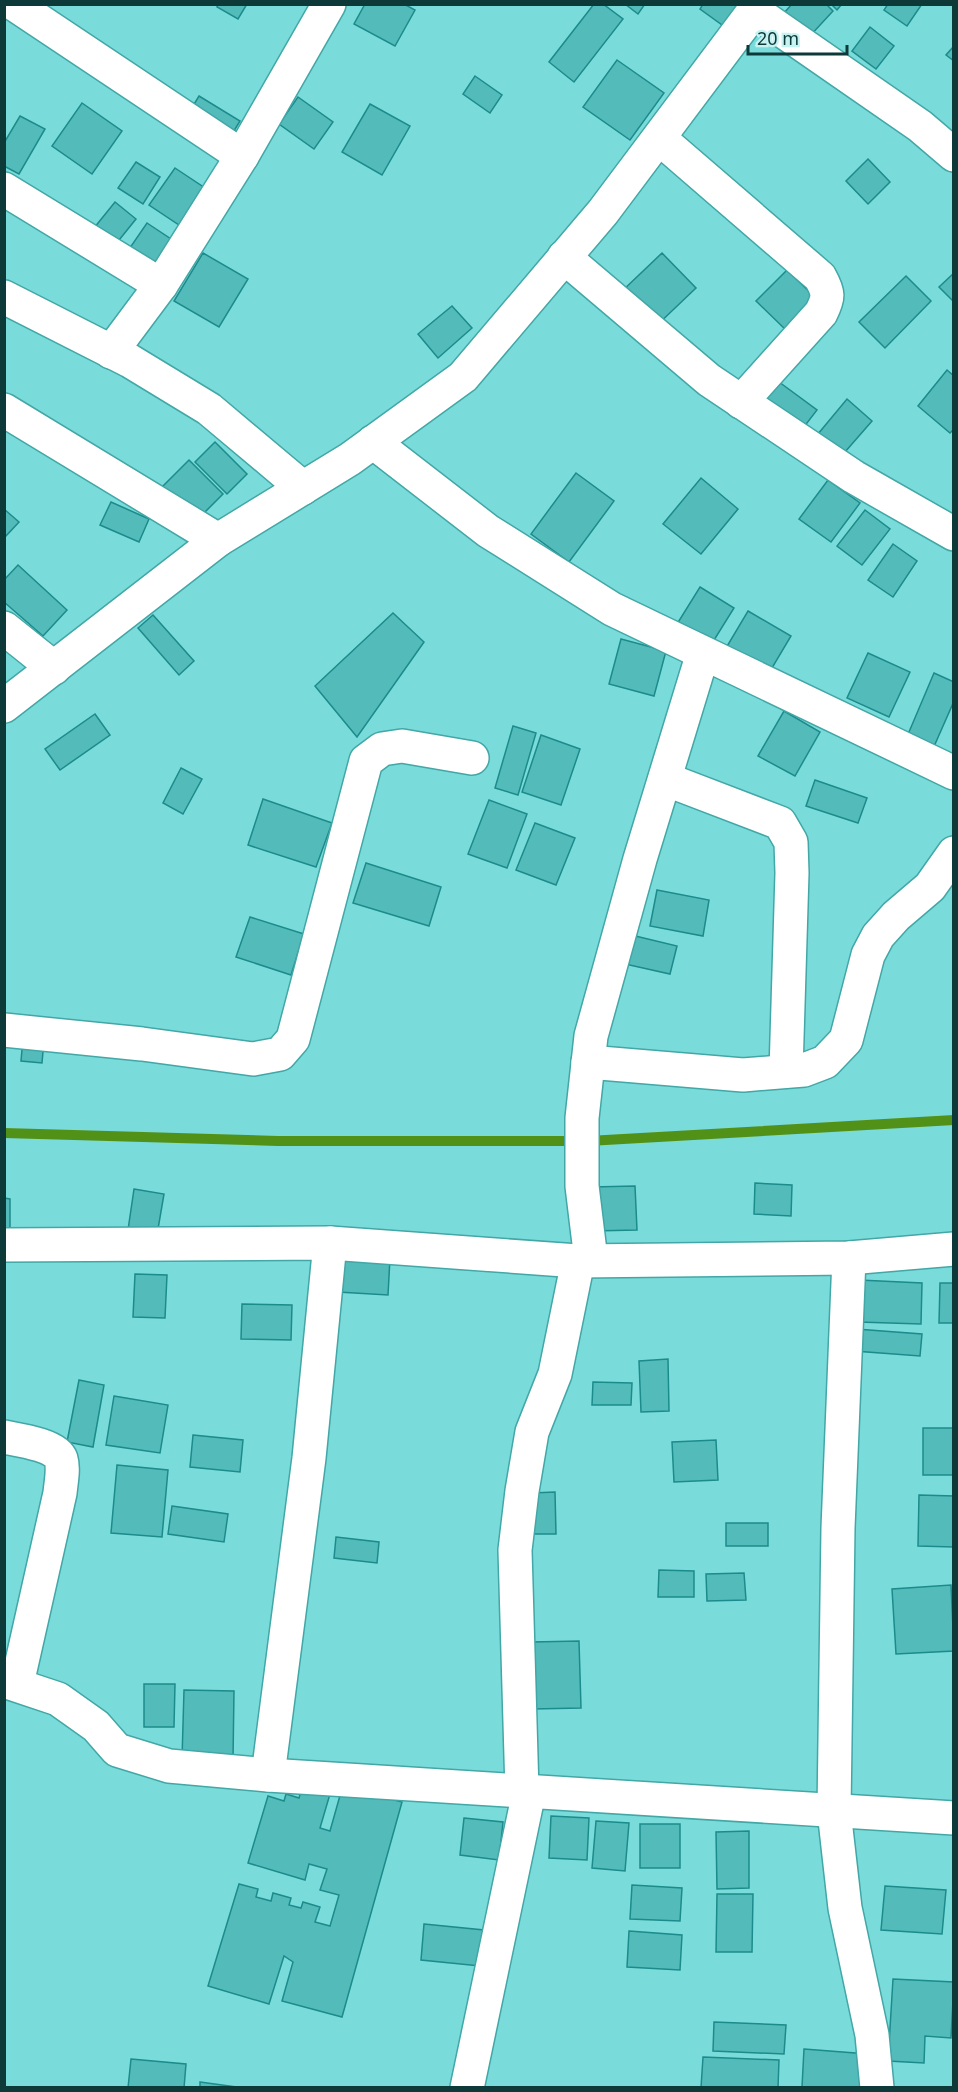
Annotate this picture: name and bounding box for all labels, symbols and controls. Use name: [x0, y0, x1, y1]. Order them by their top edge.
scale bar: [748, 18, 847, 56]
text: 20 m: [757, 26, 799, 50]

